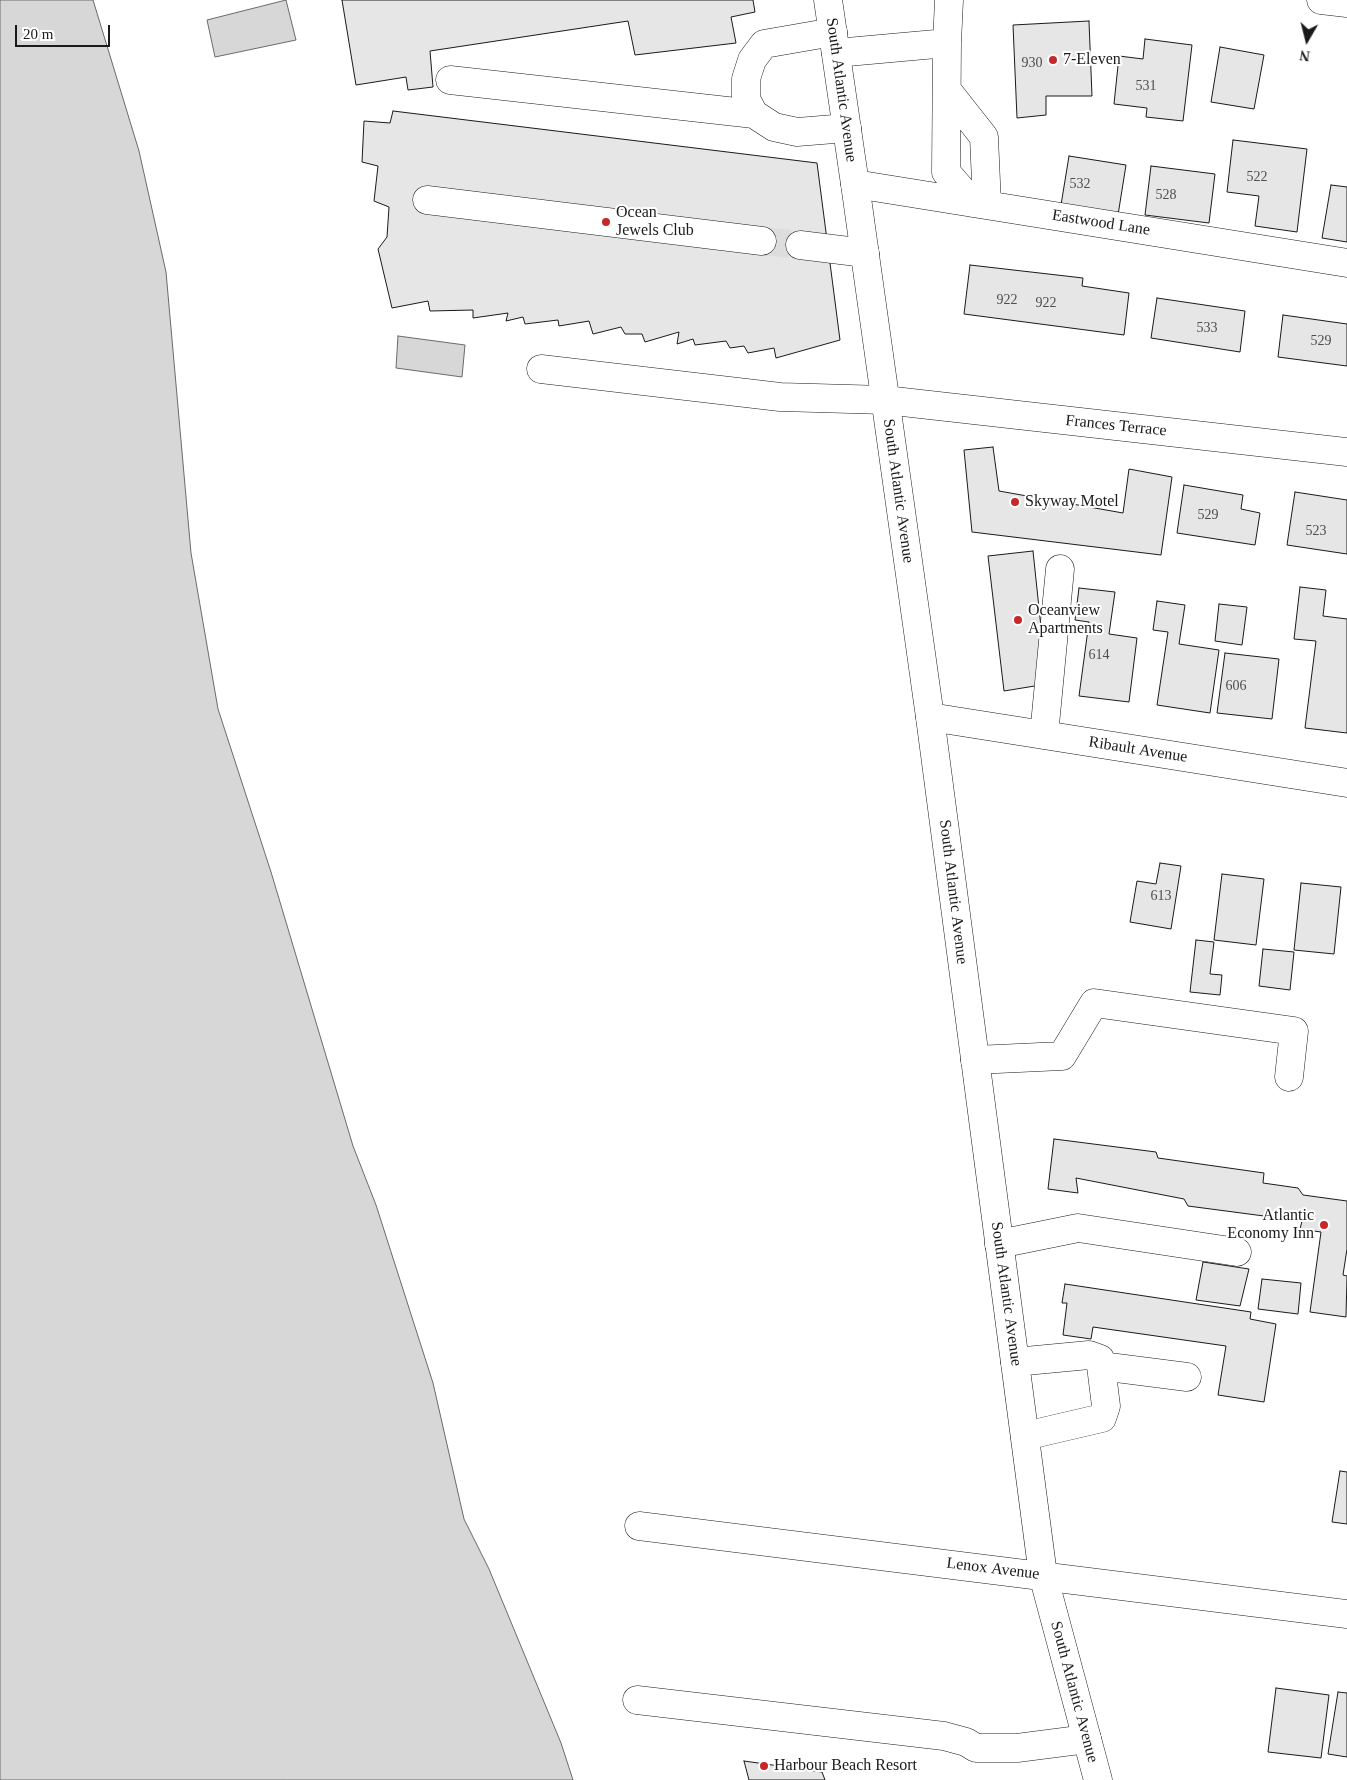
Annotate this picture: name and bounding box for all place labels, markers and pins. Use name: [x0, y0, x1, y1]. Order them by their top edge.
place label: 7-Eleven: [1063, 50, 1121, 70]
marker: 7-Eleven: [1047, 54, 1059, 66]
place label: Ocean Jewels Club: [616, 203, 694, 241]
marker: Ocean Jewels Club: [600, 216, 612, 228]
place label: Skyway Motel: [1025, 492, 1119, 512]
marker: Skyway Motel: [1009, 496, 1021, 508]
place label: Oceanview Apartments: [1028, 601, 1103, 639]
marker: Oceanview Apartments: [1012, 614, 1024, 626]
place label: Atlantic Economy Inn: [1227, 1206, 1314, 1244]
marker: Atlantic Economy Inn: [1318, 1219, 1330, 1231]
place label: Harbour Beach Resort: [774, 1756, 917, 1776]
marker: Harbour Beach Resort: [758, 1760, 770, 1772]

